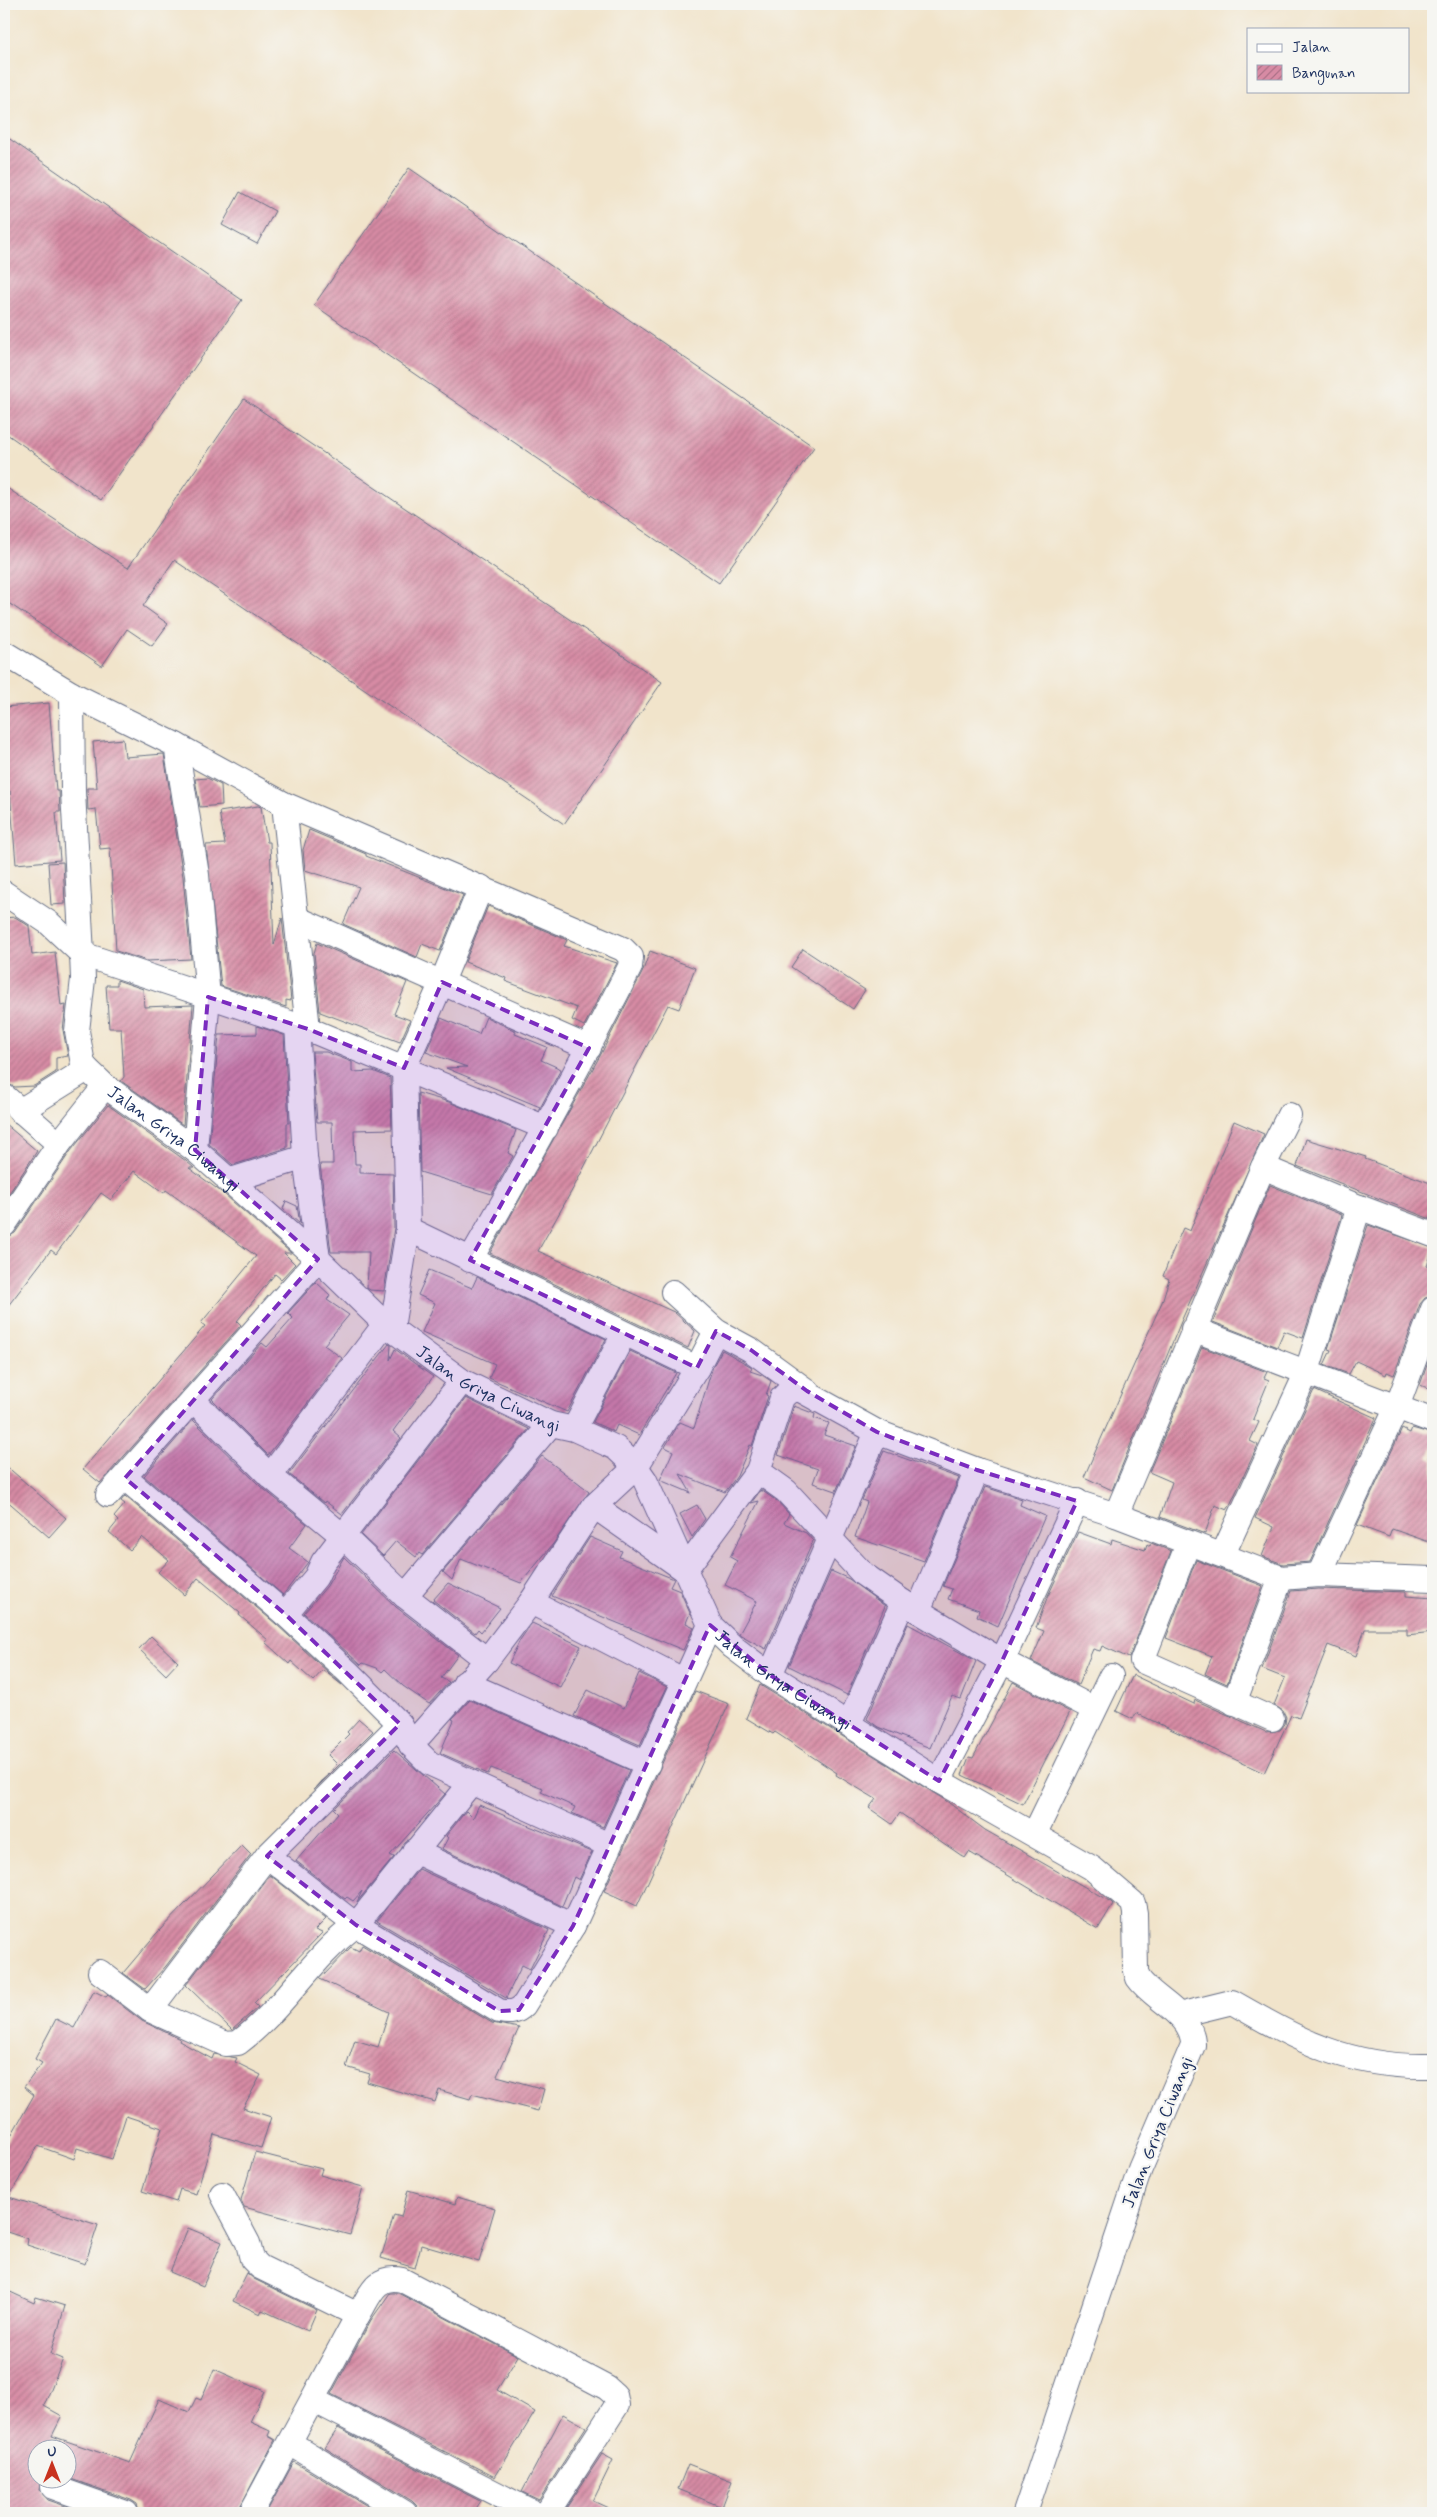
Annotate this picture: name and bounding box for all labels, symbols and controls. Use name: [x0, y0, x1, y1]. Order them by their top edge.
legend: [1247, 28, 1410, 92]
text: Jalan: [1292, 38, 1331, 58]
text: Bangunan: [1292, 64, 1355, 85]
street label: Jalan Griya Ciwangi: [102, 1080, 245, 1197]
street label: Jalan Griya Ciwangi: [411, 1340, 562, 1439]
street label: Jalan Griya Ciwangi: [709, 1625, 856, 1736]
street label: Jalan Griya Ciwangi: [1117, 2053, 1199, 2212]
north arrow: [28, 2440, 78, 2490]
text: U: [47, 2443, 57, 2461]

